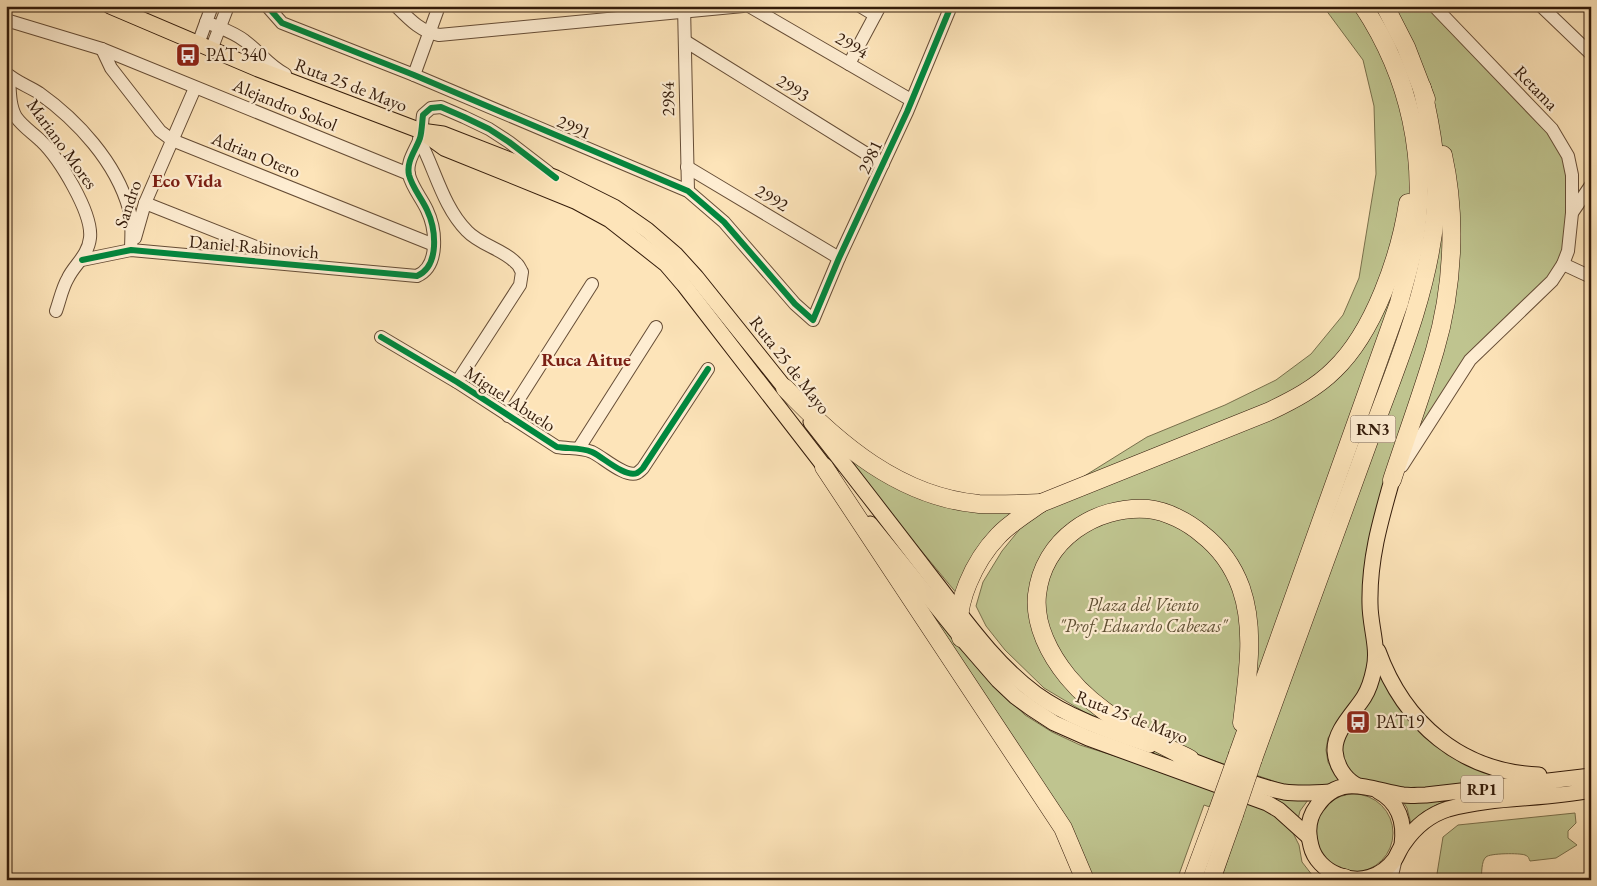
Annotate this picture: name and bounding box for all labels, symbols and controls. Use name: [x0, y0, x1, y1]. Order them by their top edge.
street label: 2994: [832, 26, 873, 63]
bus stop icon: PAT 340: [175, 42, 201, 68]
place label: PAT 340: [206, 43, 267, 66]
street label: Ruta 25 de Mayo: [292, 53, 411, 117]
street label: Retama: [1509, 60, 1564, 116]
street label: 2993: [773, 69, 814, 106]
street label: Alejandro Sokol: [229, 73, 341, 136]
street label: 2984: [656, 81, 679, 116]
street label: Mariano Mores: [22, 94, 103, 194]
street label: 2991: [554, 109, 595, 144]
street label: Adrian Otero: [208, 126, 304, 183]
street label: 2981: [852, 136, 887, 177]
district label: Eco Vida: [152, 168, 223, 193]
street label: Sandro: [109, 177, 146, 231]
street label: 2992: [752, 179, 793, 217]
street label: Daniel Rabinovich: [188, 229, 320, 264]
street label: Ruta 25 de Mayo: [745, 311, 836, 419]
district label: Ruca Aitue: [541, 347, 631, 372]
street label: Miguel Abuelo: [460, 361, 560, 437]
road number: RN3: [1350, 416, 1396, 442]
park label: Plaza del Viento "Prof. Eduardo Cabezas": [1059, 593, 1229, 638]
street label: Ruta 25 de Mayo: [1073, 685, 1192, 749]
bus stop icon: PAT19: [1345, 709, 1371, 735]
place label: PAT19: [1376, 710, 1425, 733]
road number: RP1: [1461, 776, 1503, 802]

